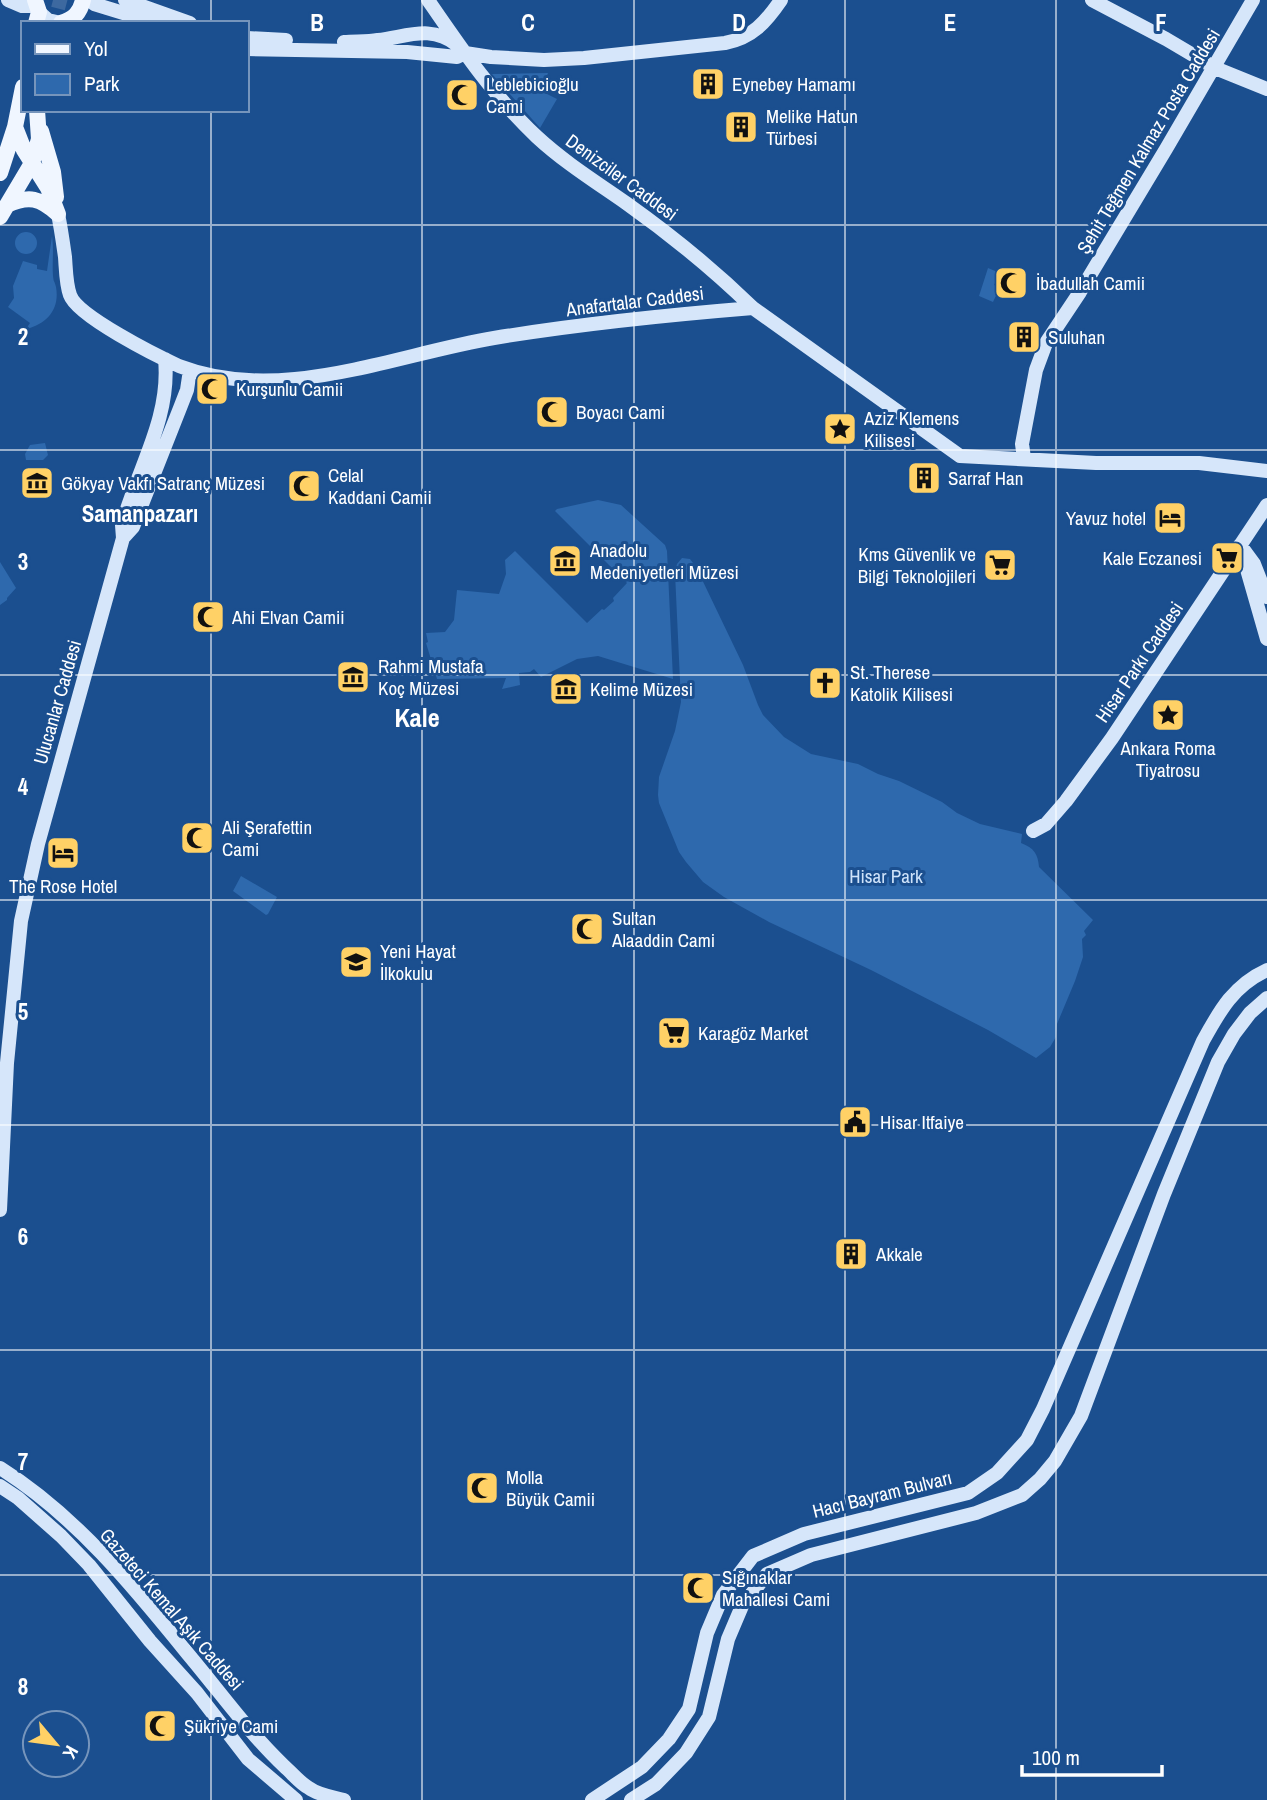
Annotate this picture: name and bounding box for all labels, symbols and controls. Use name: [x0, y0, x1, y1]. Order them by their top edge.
text: B: [310, 7, 324, 38]
text: C: [521, 7, 535, 38]
text: D: [732, 7, 746, 38]
text: E: [944, 7, 956, 38]
text: F: [1155, 7, 1167, 38]
legend: [21, 21, 248, 112]
street label: Şehit Teğmen Kalmaz Posta Caddesi: [1070, 23, 1226, 259]
text: Yol: [84, 34, 108, 63]
building icon: Eynebey Hamamı: [689, 65, 727, 103]
text: Park: [84, 69, 120, 98]
place label: Leblebicioğlu Cami: [486, 71, 579, 119]
place label: Eynebey Hamamı: [732, 71, 856, 97]
mosque icon: Leblebicioğlu Cami: [443, 76, 481, 114]
place label: Melike Hatun Türbesi: [766, 103, 858, 151]
building icon: Melike Hatun Türbesi: [722, 108, 760, 146]
street label: Denizciler Caddesi: [561, 128, 683, 226]
mosque icon: İbadullah Camii: [992, 264, 1030, 302]
place label: İbadullah Camii: [1036, 270, 1145, 296]
street label: Anafartalar Caddesi: [564, 280, 705, 322]
building icon: Suluhan: [1005, 318, 1043, 356]
text: 2: [18, 321, 28, 352]
place label: Suluhan: [1048, 324, 1105, 350]
mosque icon: Kurşunlu Camii: [193, 370, 231, 408]
place label: Kurşunlu Camii: [236, 376, 343, 402]
mosque icon: Boyacı Cami: [533, 393, 571, 431]
place label: Boyacı Cami: [576, 399, 665, 425]
place label: Aziz Klemens Kilisesi: [863, 405, 959, 453]
place icon: Aziz Klemens Kilisesi: [821, 410, 859, 448]
building icon: Sarraf Han: [905, 459, 943, 497]
place label: Celal Kaddani Camii: [328, 462, 432, 510]
museum icon: Gökyay Vakfı Satranç Müzesi: [18, 464, 56, 502]
place label: Sarraf Han: [948, 465, 1023, 491]
mosque icon: Celal Kaddani Camii: [285, 467, 323, 505]
place label: Gökyay Vakfı Satranç Müzesi: [61, 470, 265, 496]
district label: Samanpazarı: [82, 498, 198, 529]
hotel icon: Yavuz hotel: [1151, 499, 1189, 537]
place label: Yavuz hotel: [1066, 505, 1146, 531]
place label: Anadolu Medeniyetleri Müzesi: [589, 537, 739, 585]
supermarket icon: Kale Eczanesi: [1208, 539, 1246, 577]
place label: Kms Güvenlik ve Bilgi Teknolojileri: [858, 541, 976, 589]
museum icon: Anadolu Medeniyetleri Müzesi: [546, 542, 584, 580]
place label: Kale Eczanesi: [1102, 545, 1202, 571]
text: 3: [18, 546, 28, 577]
supermarket icon: Kms Güvenlik ve Bilgi Teknolojileri: [981, 546, 1019, 584]
street label: Hisar Parkı Caddesi: [1089, 597, 1189, 727]
mosque icon: Ahi Elvan Camii: [189, 598, 227, 636]
place label: Ahi Elvan Camii: [231, 604, 345, 630]
street label: Ulucanlar Caddesi: [27, 637, 87, 767]
place label: Rahmi Mustafa Koç Müzesi: [378, 653, 484, 701]
museum icon: Rahmi Mustafa Koç Müzesi: [334, 658, 372, 696]
place label: St. Therese Katolik Kilisesi: [850, 659, 953, 707]
church icon: St. Therese Katolik Kilisesi: [806, 664, 844, 702]
museum icon: Kelime Müzesi: [547, 670, 585, 708]
place label: Kelime Müzesi: [590, 676, 693, 702]
place icon: Ankara Roma Tiyatrosu: [1149, 696, 1187, 734]
district label: Kale: [394, 700, 440, 735]
place label: Ankara Roma Tiyatrosu: [1119, 735, 1216, 783]
text: 4: [18, 771, 29, 802]
place label: Ali Şerafettin Cami: [221, 814, 312, 862]
mosque icon: Ali Şerafettin Cami: [178, 819, 216, 857]
hotel icon: The Rose Hotel: [44, 834, 82, 872]
park label: Hisar Park: [849, 863, 923, 889]
place label: The Rose Hotel: [9, 873, 117, 899]
place label: Sultan Alaaddin Cami: [611, 905, 715, 953]
mosque icon: Sultan Alaaddin Cami: [568, 910, 606, 948]
place label: Yeni Hayat İlkokulu: [380, 938, 457, 986]
school or university icon: Yeni Hayat İlkokulu: [337, 943, 375, 981]
text: 5: [18, 996, 28, 1027]
supermarket icon: Karagöz Market: [655, 1014, 693, 1052]
place label: Karagöz Market: [698, 1020, 809, 1046]
public building icon: Hisar Itfaiye: [836, 1103, 874, 1141]
place label: Hisar Itfaiye: [880, 1109, 964, 1135]
text: 6: [18, 1221, 28, 1252]
building icon: Akkale: [832, 1235, 870, 1273]
place label: Akkale: [875, 1241, 923, 1267]
text: 7: [18, 1446, 28, 1477]
place label: Molla Büyük Camii: [506, 1464, 595, 1512]
street label: Hacı Bayram Bulvarı: [810, 1464, 954, 1524]
mosque icon: Molla Büyük Camii: [463, 1469, 501, 1507]
street label: Gazeteci Kemal Aşık Caddesi: [94, 1522, 250, 1696]
place label: Sığınaklar Mahallesi Cami: [722, 1564, 830, 1612]
mosque icon: Sığınaklar Mahallesi Cami: [679, 1569, 717, 1607]
text: 8: [18, 1671, 28, 1702]
mosque icon: Şükriye Cami: [141, 1707, 179, 1745]
north arrow: [21, 1709, 91, 1779]
place label: Şükriye Cami: [184, 1713, 278, 1739]
scale bar: [1022, 1734, 1162, 1778]
text: K: [56, 1741, 85, 1764]
text: 100 m: [1032, 1743, 1080, 1772]

